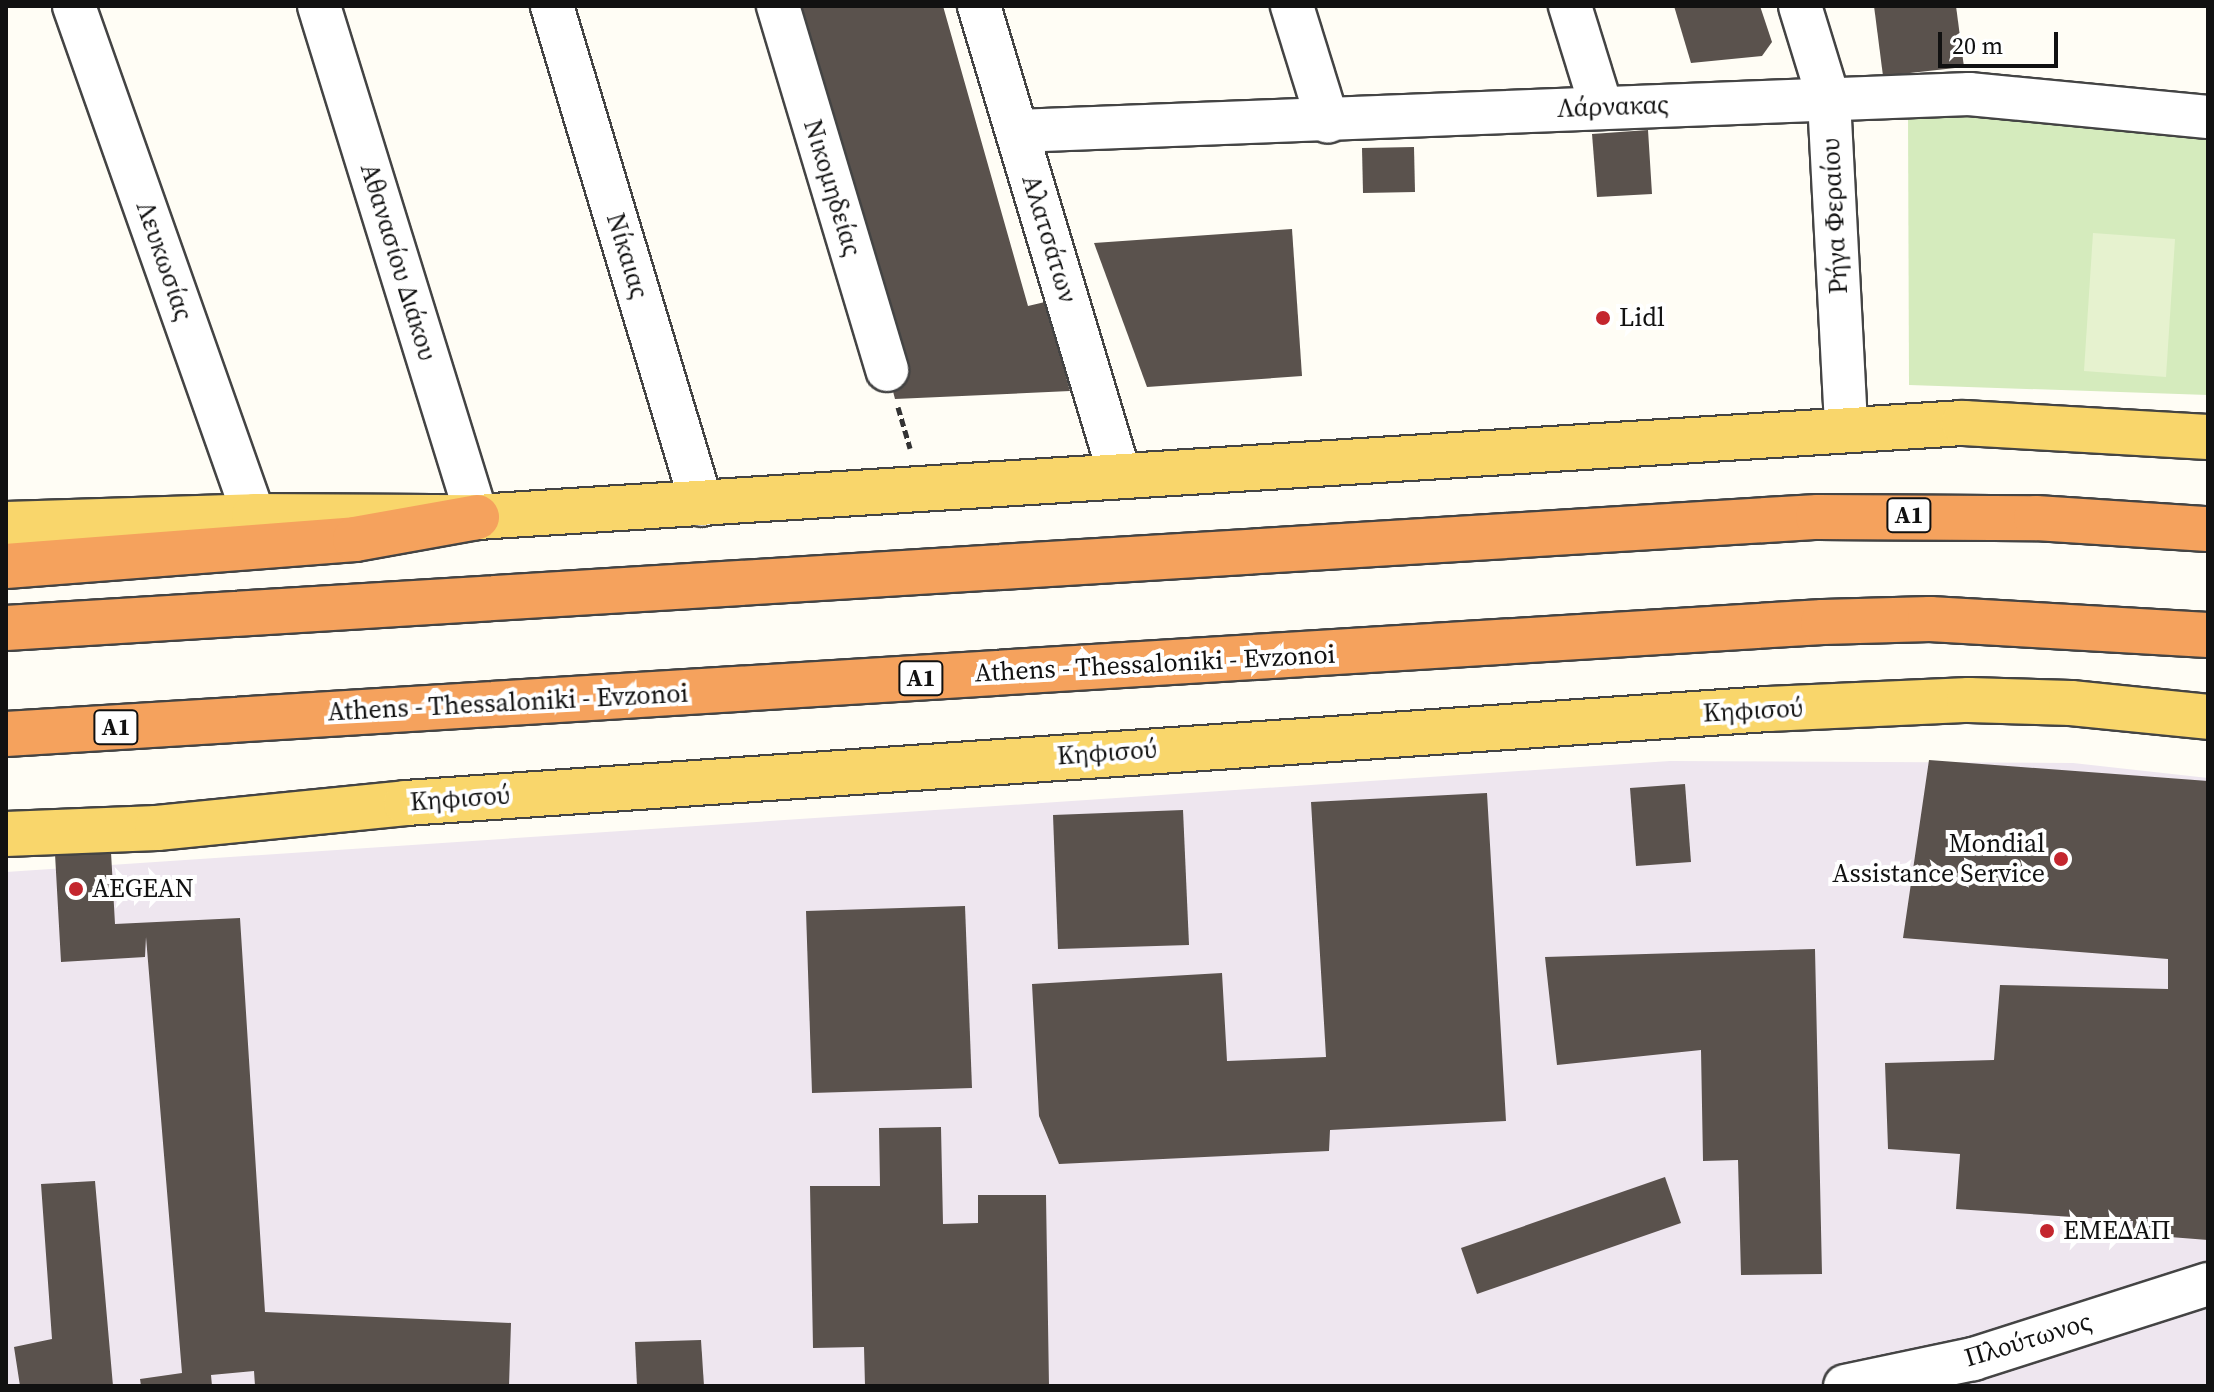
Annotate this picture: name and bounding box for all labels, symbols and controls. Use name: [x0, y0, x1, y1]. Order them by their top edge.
scale bar: [1942, 16, 2062, 66]
text: 20 m: [1952, 29, 2003, 62]
street label: Λάρνακας: [1557, 89, 1669, 125]
street label: Νικομηδείας: [796, 116, 868, 260]
street label: Ρήγα Φεραίου: [1815, 137, 1855, 295]
street label: Αθανασίου Διάκου: [353, 160, 443, 364]
street label: Αλατσάτων: [1015, 171, 1083, 307]
street label: Λευκωσίας: [129, 197, 199, 325]
street label: Νίκαιας: [599, 209, 655, 303]
place label: Lidl: [1619, 302, 1665, 334]
marker: Lidl: [1594, 309, 1612, 327]
road number: Α1: [1885, 495, 1933, 535]
street label: Athens - Thessaloniki - Evzonoi: [974, 639, 1336, 689]
road number: Α1: [897, 658, 945, 698]
street label: Athens - Thessaloniki - Evzonoi: [327, 678, 689, 728]
street label: Κηφισού: [1702, 693, 1804, 729]
road number: Α1: [92, 707, 140, 747]
street label: Κηφισού: [1056, 734, 1158, 772]
street label: Κηφισού: [409, 780, 511, 818]
place label: Mondial Assistance Service: [1832, 828, 2045, 890]
marker: Mondial Assistance Service: [2052, 850, 2070, 868]
place label: AEGEAN: [92, 873, 194, 905]
marker: AEGEAN: [67, 880, 85, 898]
place label: ΕΜΕΔΑΠ: [2063, 1215, 2171, 1247]
marker: ΕΜΕΔΑΠ: [2038, 1222, 2056, 1240]
street label: Πλούτωνος: [1961, 1306, 2095, 1374]

